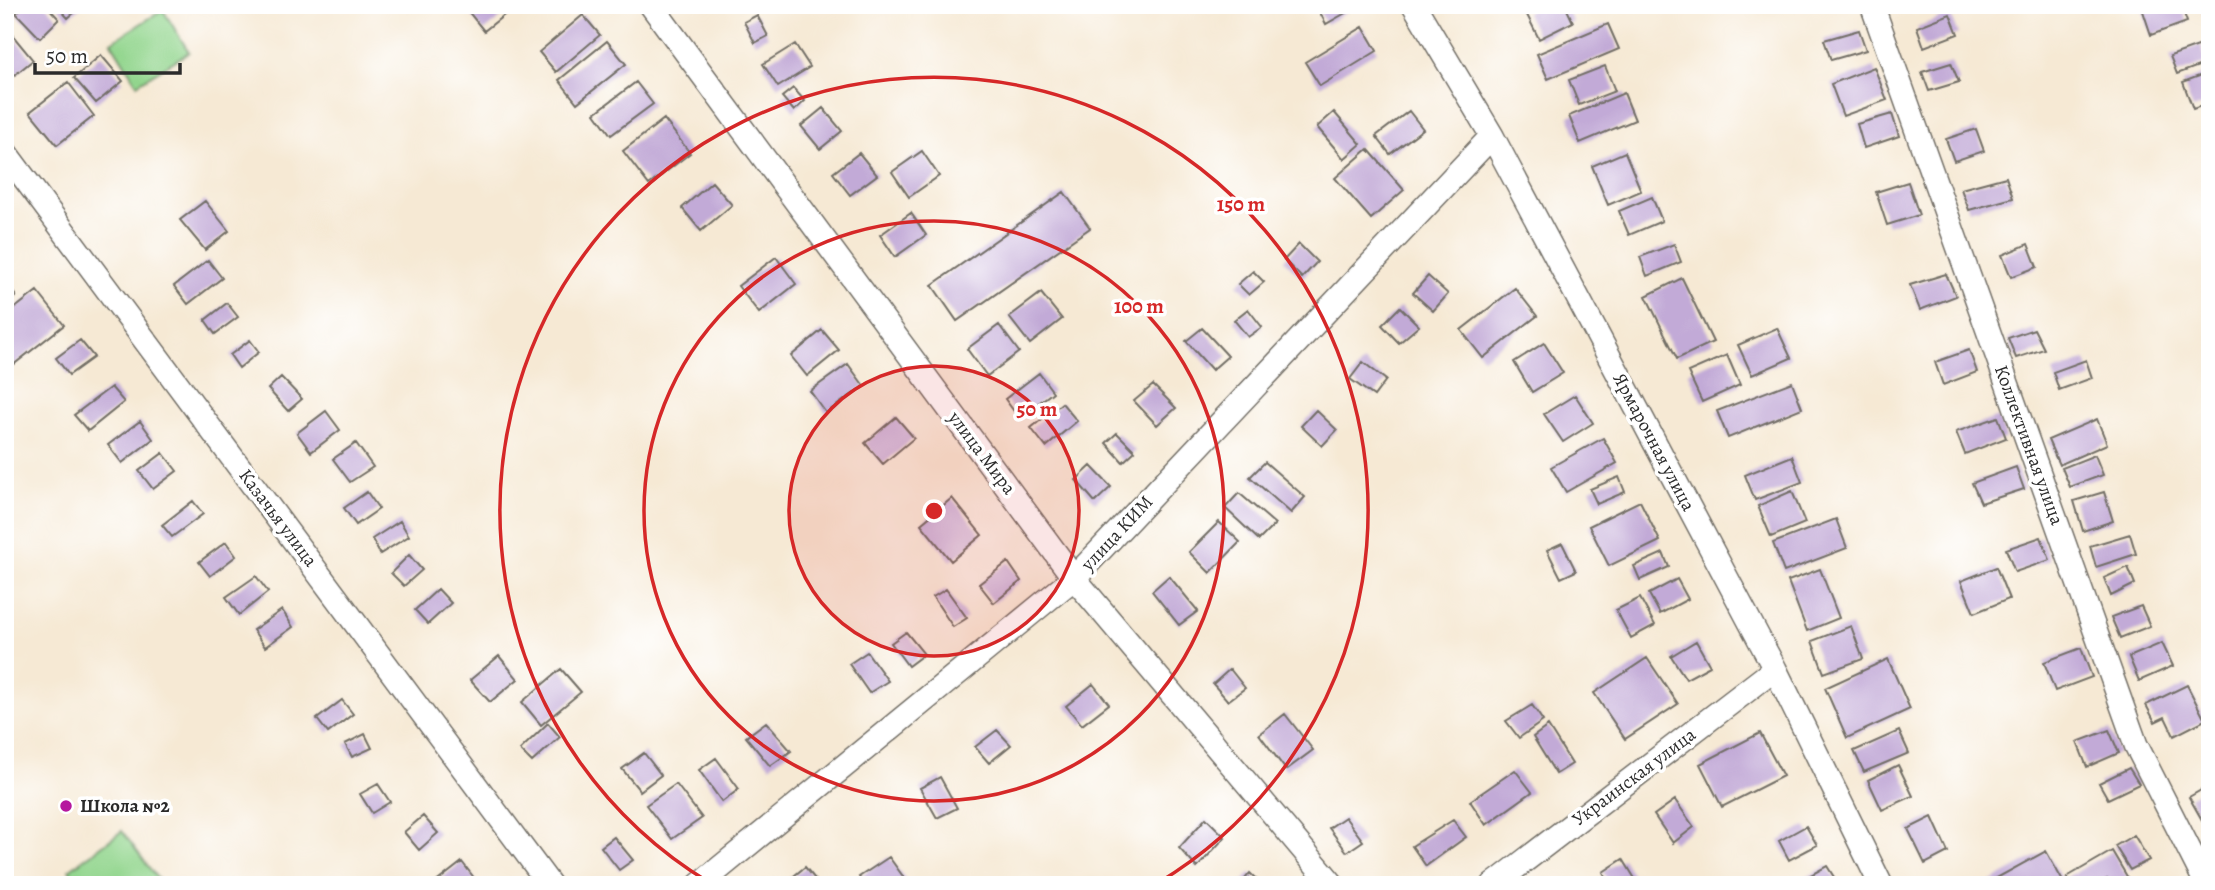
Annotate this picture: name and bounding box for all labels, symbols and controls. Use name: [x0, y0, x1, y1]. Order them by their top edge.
scale bar: [35, 32, 180, 76]
text: 50 m: [46, 42, 88, 70]
text: 150 m: [1217, 190, 1266, 218]
text: 100 m: [1114, 292, 1164, 320]
street label: Коллективная улица: [1988, 361, 2070, 529]
street label: Ярмарочная улица: [1607, 368, 1702, 516]
text: 50 m: [1017, 395, 1058, 423]
street label: улица Мира: [942, 405, 1022, 500]
street label: Казачья улица: [233, 464, 324, 573]
street label: улица КИМ: [1074, 489, 1159, 577]
centre of rings: [922, 499, 946, 523]
street label: Украинская улица: [1567, 722, 1701, 832]
place label: Школа №2: [80, 793, 170, 819]
marker: Школа №2: [58, 798, 74, 814]

